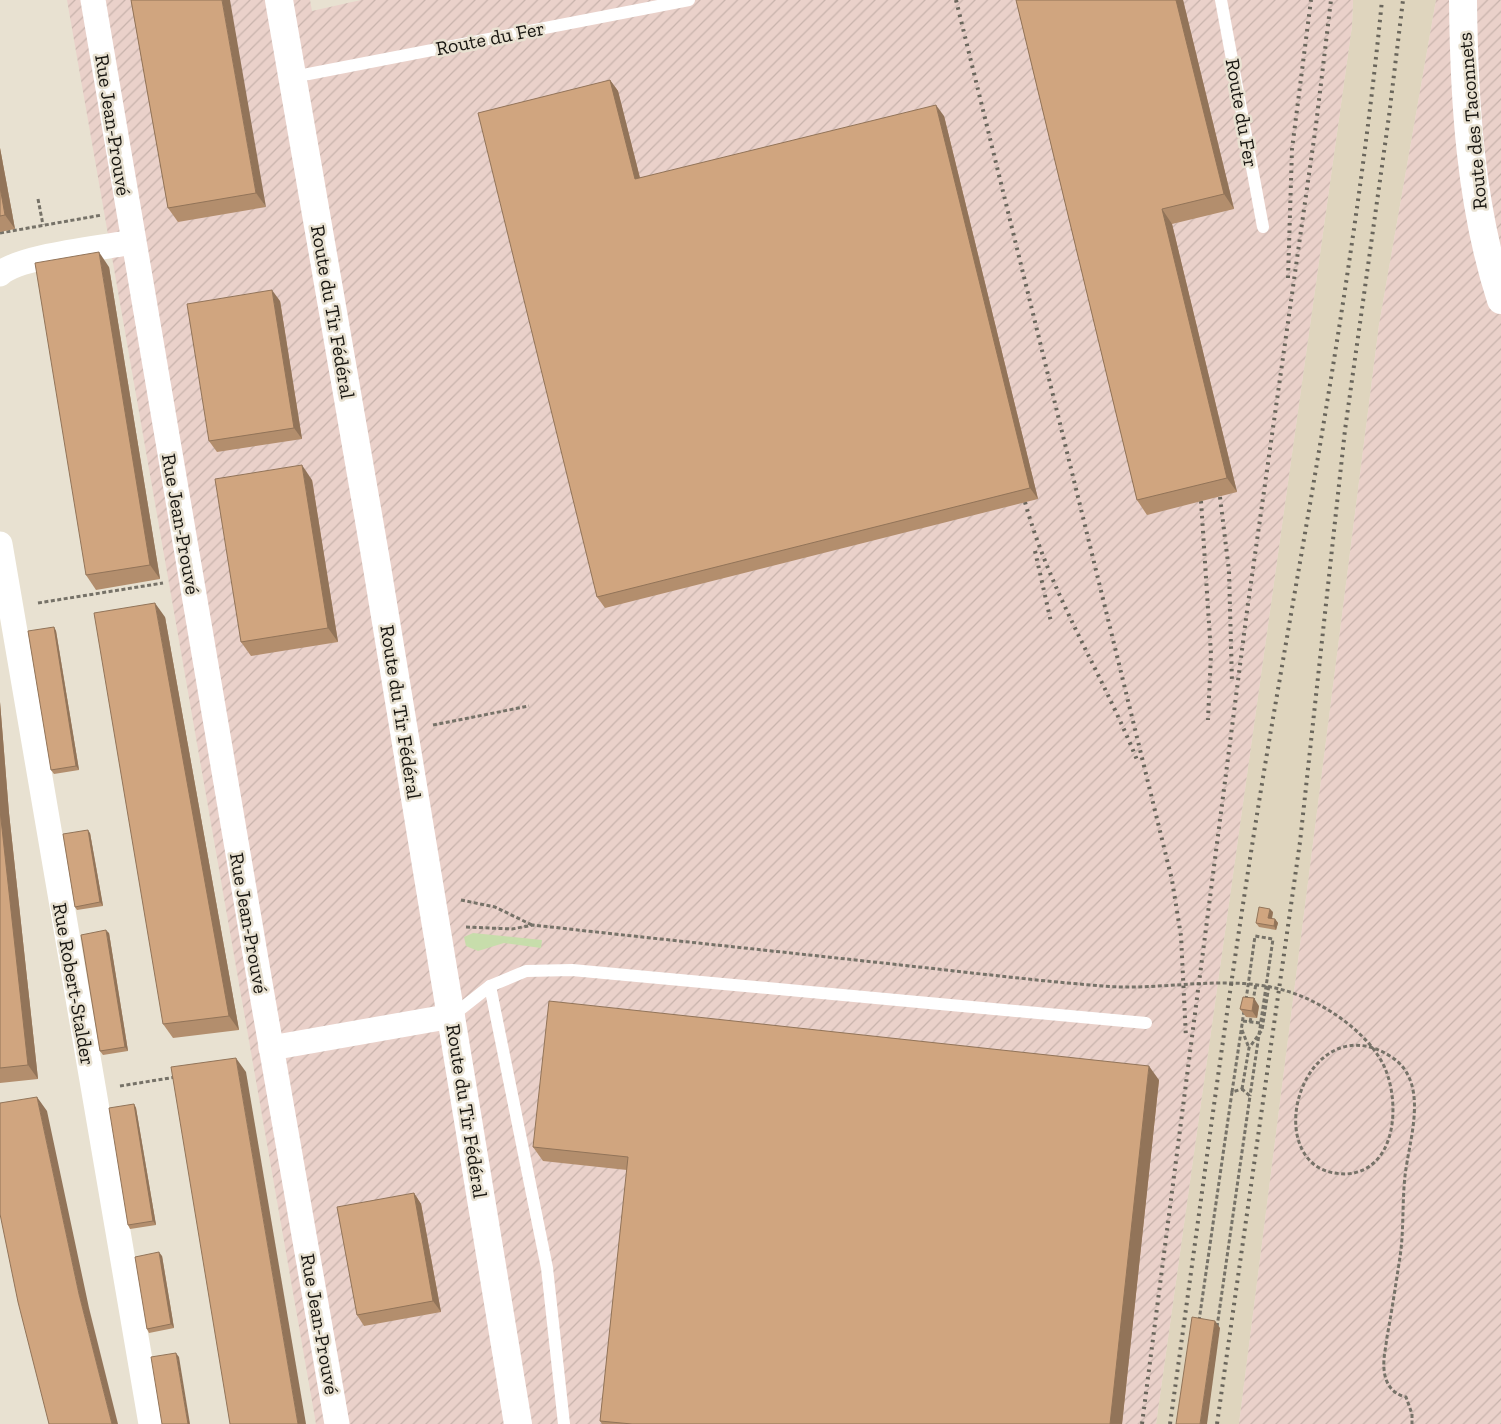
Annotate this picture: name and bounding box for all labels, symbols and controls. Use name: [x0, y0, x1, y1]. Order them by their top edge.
street label: Route du Fer: [434, 16, 546, 60]
street label: Route des Taconnets: [1452, 31, 1492, 211]
street label: Rue Jean-Prouvé: [90, 53, 136, 197]
street label: Route du Fer: [1221, 57, 1263, 169]
street label: Route du Tir Fédéral: [306, 223, 360, 401]
street label: Rue Jean-Prouvé: [157, 452, 205, 596]
street label: Route du Tir Fédéral: [375, 623, 427, 801]
street label: Rue Jean-Prouvé: [225, 851, 273, 995]
street label: Rue Robert-Stalder: [48, 901, 100, 1067]
street label: Route du Tir Fédéral: [441, 1022, 493, 1200]
street label: Rue Jean-Prouvé: [296, 1252, 344, 1396]

